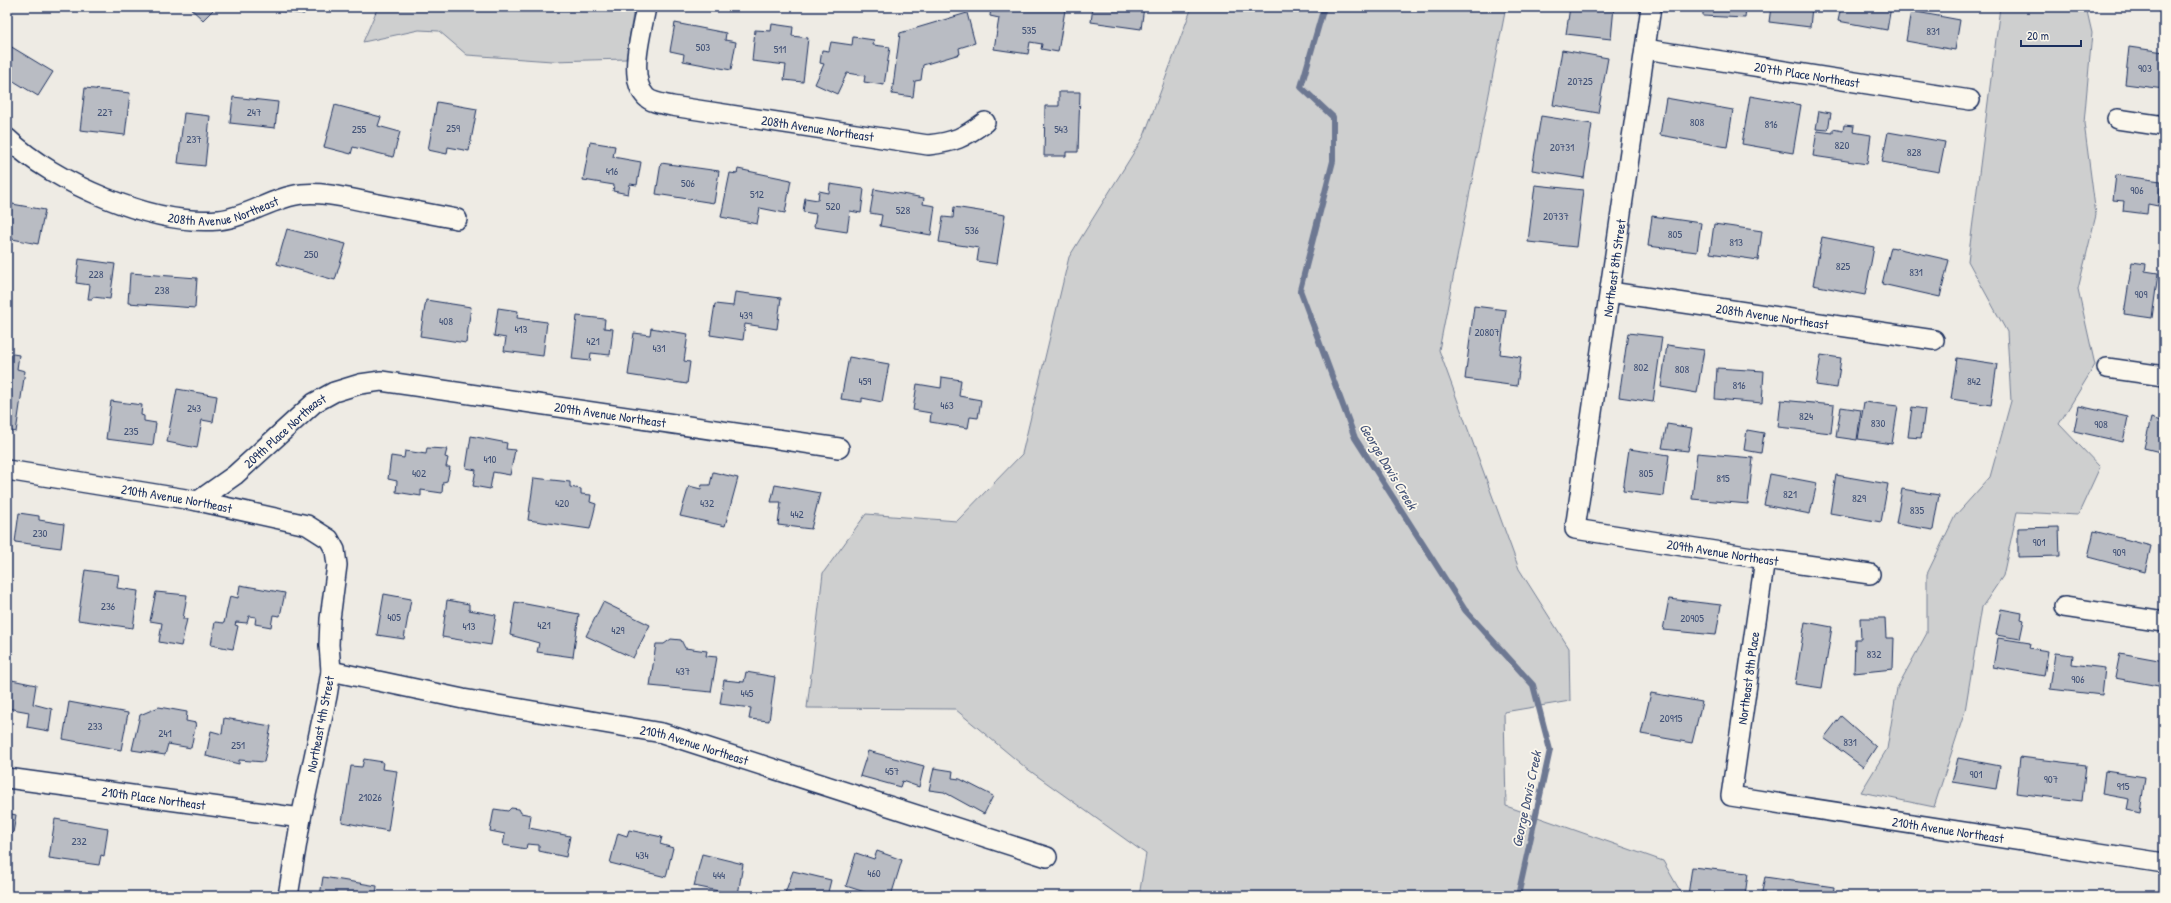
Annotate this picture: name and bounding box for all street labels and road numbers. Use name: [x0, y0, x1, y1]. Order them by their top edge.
street label: 207th Place Northeast: [1753, 57, 1861, 92]
street label: 208th Avenue Northeast: [760, 111, 875, 146]
street label: 208th Avenue Northeast: [166, 191, 281, 230]
street label: Northeast 8th Street: [1598, 217, 1630, 318]
street label: 208th Avenue Northeast: [1715, 299, 1830, 333]
street label: 209th Place Northeast: [240, 389, 330, 472]
street label: 209th Avenue Northeast: [553, 397, 668, 432]
street label: 210th Avenue Northeast: [120, 480, 234, 517]
street label: 209th Avenue Northeast: [1666, 535, 1780, 570]
street label: Northeast 8th Place: [1733, 630, 1763, 726]
street label: Northeast 4th Street: [302, 674, 338, 774]
street label: 210th Avenue Northeast: [639, 720, 751, 769]
street label: 210th Place Northeast: [101, 782, 207, 814]
street label: 210th Avenue Northeast: [1891, 812, 2006, 847]

